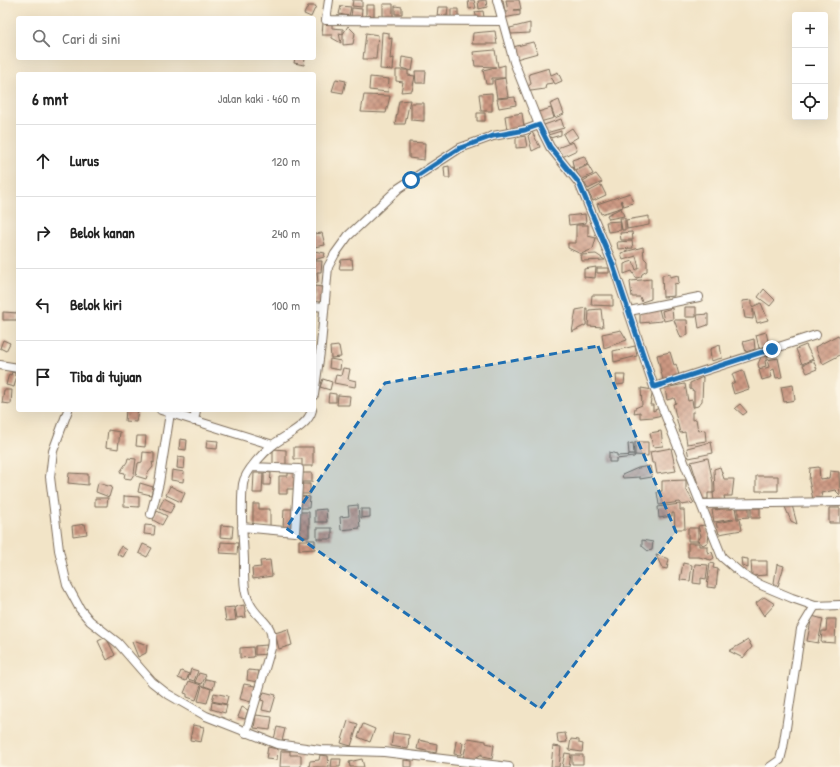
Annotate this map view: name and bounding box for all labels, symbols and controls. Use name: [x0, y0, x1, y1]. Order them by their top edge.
map controls: [792, 12, 828, 120]
button: +: [792, 12, 828, 48]
search box: [16, 16, 316, 60]
icon: search: [30, 27, 52, 49]
text: Cari di sini: [62, 28, 121, 49]
button: −: [792, 48, 828, 84]
button: locate: [792, 84, 828, 120]
text: 6 mnt: [32, 87, 68, 110]
text: Jalan kaki · 460 m: [218, 89, 300, 107]
icon: ahead: [32, 150, 54, 172]
text: Lurus: [70, 150, 99, 171]
text: 120 m: [272, 152, 300, 170]
route start: [402, 171, 420, 189]
icon: right: [32, 222, 54, 244]
text: Belok kanan: [70, 222, 135, 243]
text: 240 m: [271, 224, 300, 242]
icon: left: [32, 294, 54, 316]
text: Belok kiri: [70, 294, 122, 315]
text: 100 m: [272, 296, 300, 314]
route end: [763, 340, 781, 358]
icon: arrive: [32, 366, 54, 388]
text: Tiba di tujuan: [70, 366, 142, 387]

